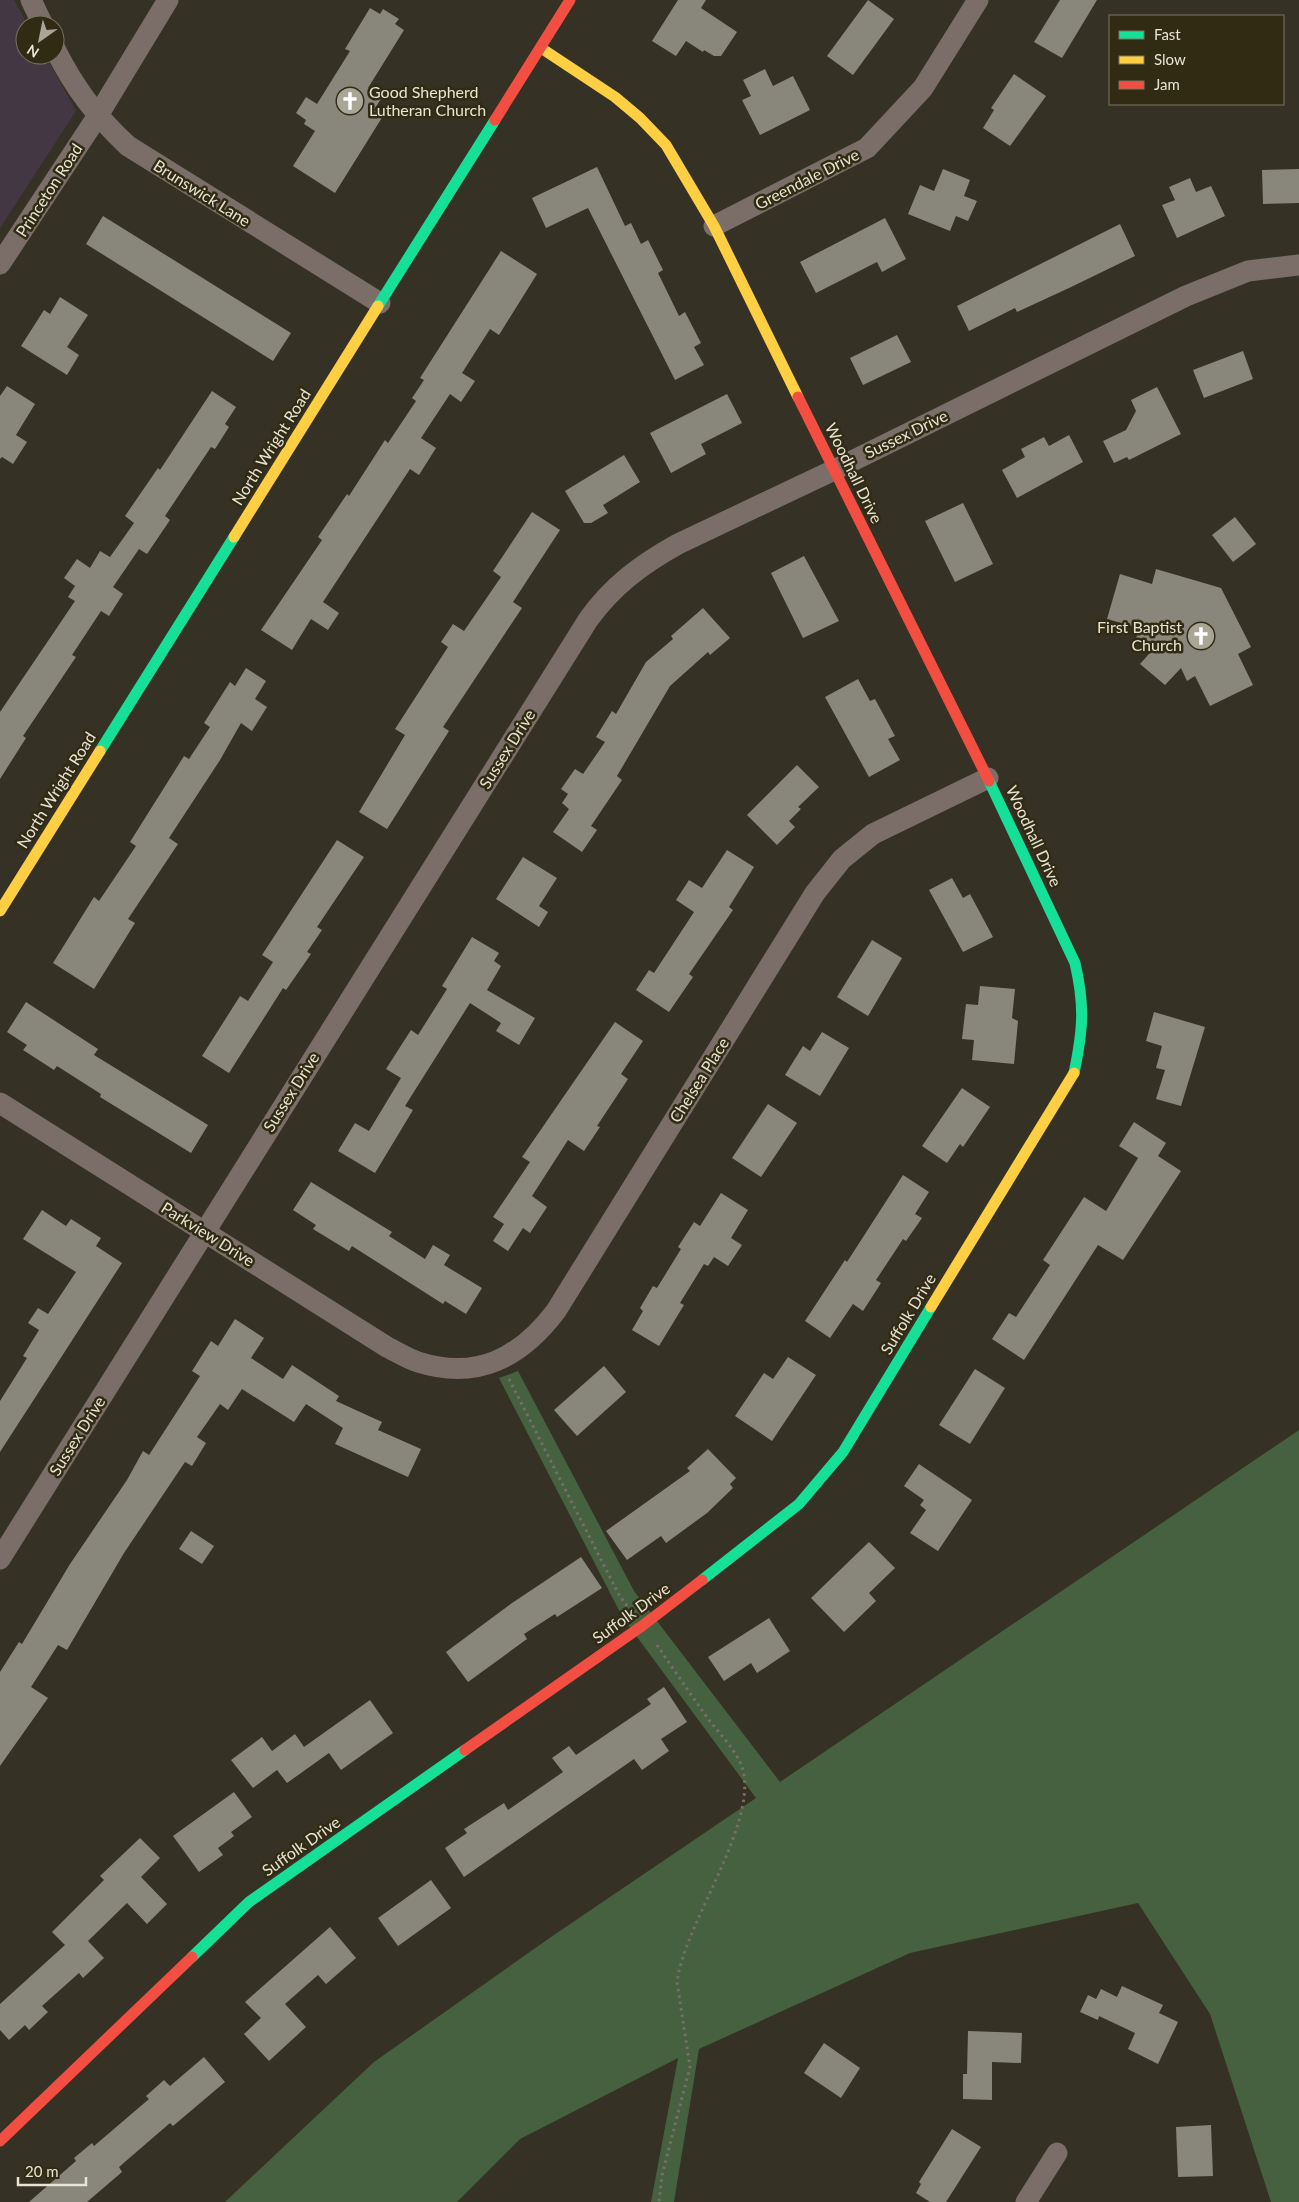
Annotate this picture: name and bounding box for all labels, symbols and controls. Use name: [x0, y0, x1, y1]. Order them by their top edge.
north arrow: [15, 15, 65, 65]
legend: [1109, 15, 1284, 105]
text: Fast: [1154, 25, 1181, 43]
text: N: [23, 41, 42, 61]
text: Slow: [1154, 50, 1186, 68]
text: Jam: [1154, 75, 1180, 93]
place label: Good Shepherd Lutheran Church: [369, 82, 486, 119]
church icon: Good Shepherd Lutheran Church: [335, 86, 365, 116]
street label: Princeton Road: [11, 140, 86, 240]
street label: Greendale Drive: [752, 144, 862, 213]
street label: Brunswick Lane: [150, 155, 254, 230]
street label: North Wright Road: [227, 385, 314, 508]
street label: Sussex Drive: [861, 405, 950, 462]
street label: Woodhall Drive: [822, 419, 887, 526]
place label: First Baptist Church: [1097, 617, 1182, 654]
church icon: First Baptist Church: [1186, 621, 1216, 651]
street label: Sussex Drive: [475, 706, 538, 792]
street label: North Wright Road: [12, 728, 99, 851]
street label: Woodhall Drive: [1003, 782, 1066, 889]
street label: Chelsea Place: [665, 1034, 732, 1126]
street label: Sussex Drive: [259, 1049, 322, 1135]
street label: Parkview Drive: [158, 1197, 258, 1270]
street label: Suffolk Drive: [876, 1270, 939, 1358]
street label: Sussex Drive: [45, 1393, 108, 1479]
street label: Suffolk Drive: [588, 1578, 673, 1647]
street label: Suffolk Drive: [258, 1812, 343, 1879]
scale bar: [18, 2154, 85, 2186]
text: 20 m: [25, 2162, 59, 2180]

